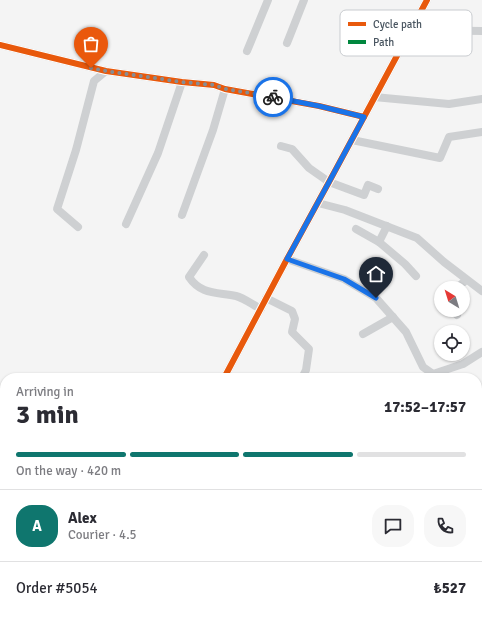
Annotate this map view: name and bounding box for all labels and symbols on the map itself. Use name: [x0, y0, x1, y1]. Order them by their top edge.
legend: [340, 10, 472, 56]
text: Cycle path: [373, 18, 422, 31]
pin: [74, 27, 108, 68]
text: Path: [373, 36, 394, 49]
courier: [253, 77, 293, 117]
pin: [359, 257, 393, 298]
north arrow: [434, 281, 470, 317]

